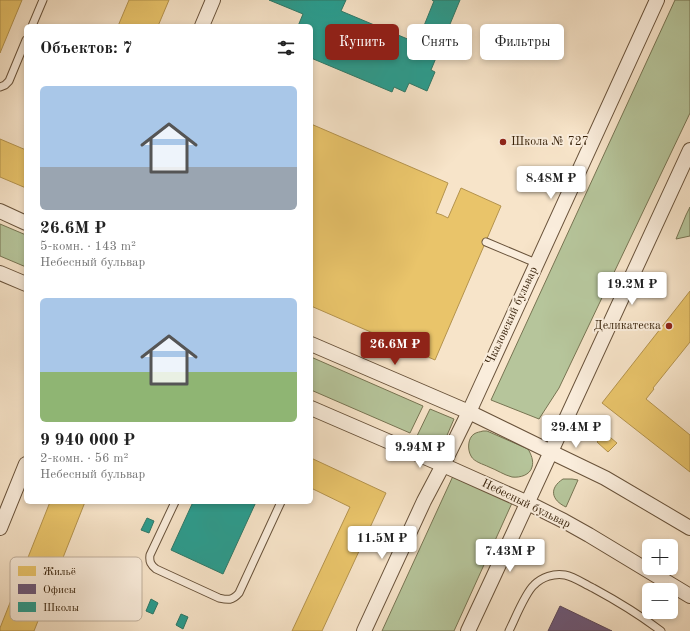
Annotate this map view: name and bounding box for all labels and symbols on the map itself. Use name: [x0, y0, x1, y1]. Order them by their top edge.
place label: Школа № 727: [511, 136, 589, 148]
marker: Школа № 727: [498, 137, 508, 147]
pin: 8.48M ₽: [514, 166, 588, 200]
street label: Чкаловский бульвар: [484, 265, 540, 367]
pin: 19.2M ₽: [595, 272, 669, 306]
place label: Деликатеска: [594, 320, 661, 332]
marker: Деликатеска: [664, 321, 674, 331]
pin: 26.6M ₽: [358, 332, 432, 366]
pin: 29.4M ₽: [539, 415, 613, 449]
pin: 9.94M ₽: [383, 435, 457, 469]
street label: Небесный бульвар: [480, 477, 572, 531]
pin: 11.5M ₽: [345, 526, 419, 560]
pin: 7.43M ₽: [473, 539, 547, 573]
legend: [10, 557, 142, 621]
text: Жильё: [43, 567, 76, 578]
text: Офисы: [43, 585, 76, 596]
text: Школы: [43, 603, 79, 614]

